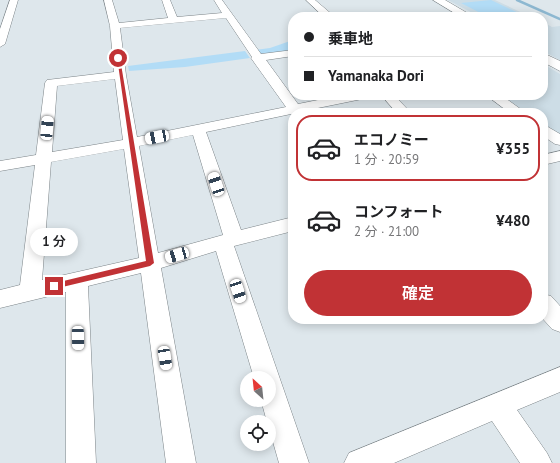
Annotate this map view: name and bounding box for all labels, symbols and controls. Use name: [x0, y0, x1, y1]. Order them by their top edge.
text: 乗車地: [328, 29, 373, 48]
route start: [109, 49, 127, 67]
text: Yamanaka Dori: [328, 66, 424, 85]
car: [40, 116, 54, 140]
car: [144, 129, 170, 145]
icon: car: [306, 130, 342, 166]
text: エコノミー: [354, 130, 429, 149]
text: ¥355: [496, 139, 530, 158]
text: 1 分 · 20:59: [354, 151, 419, 168]
car: [207, 171, 225, 197]
icon: car: [306, 202, 342, 238]
text: コンフォート: [354, 202, 444, 221]
text: ¥480: [496, 211, 530, 230]
text: 2 分 · 21:00: [354, 223, 419, 240]
callout: 1 分: [30, 228, 78, 256]
text: 1 分: [42, 233, 66, 250]
car: [164, 246, 190, 264]
button: 確定: [304, 270, 532, 316]
route end: [45, 277, 63, 295]
car: [229, 278, 247, 304]
car: [72, 326, 84, 350]
car: [157, 345, 173, 371]
north arrow: [240, 371, 276, 407]
map controls: [240, 371, 276, 451]
button: locate: [240, 415, 276, 451]

